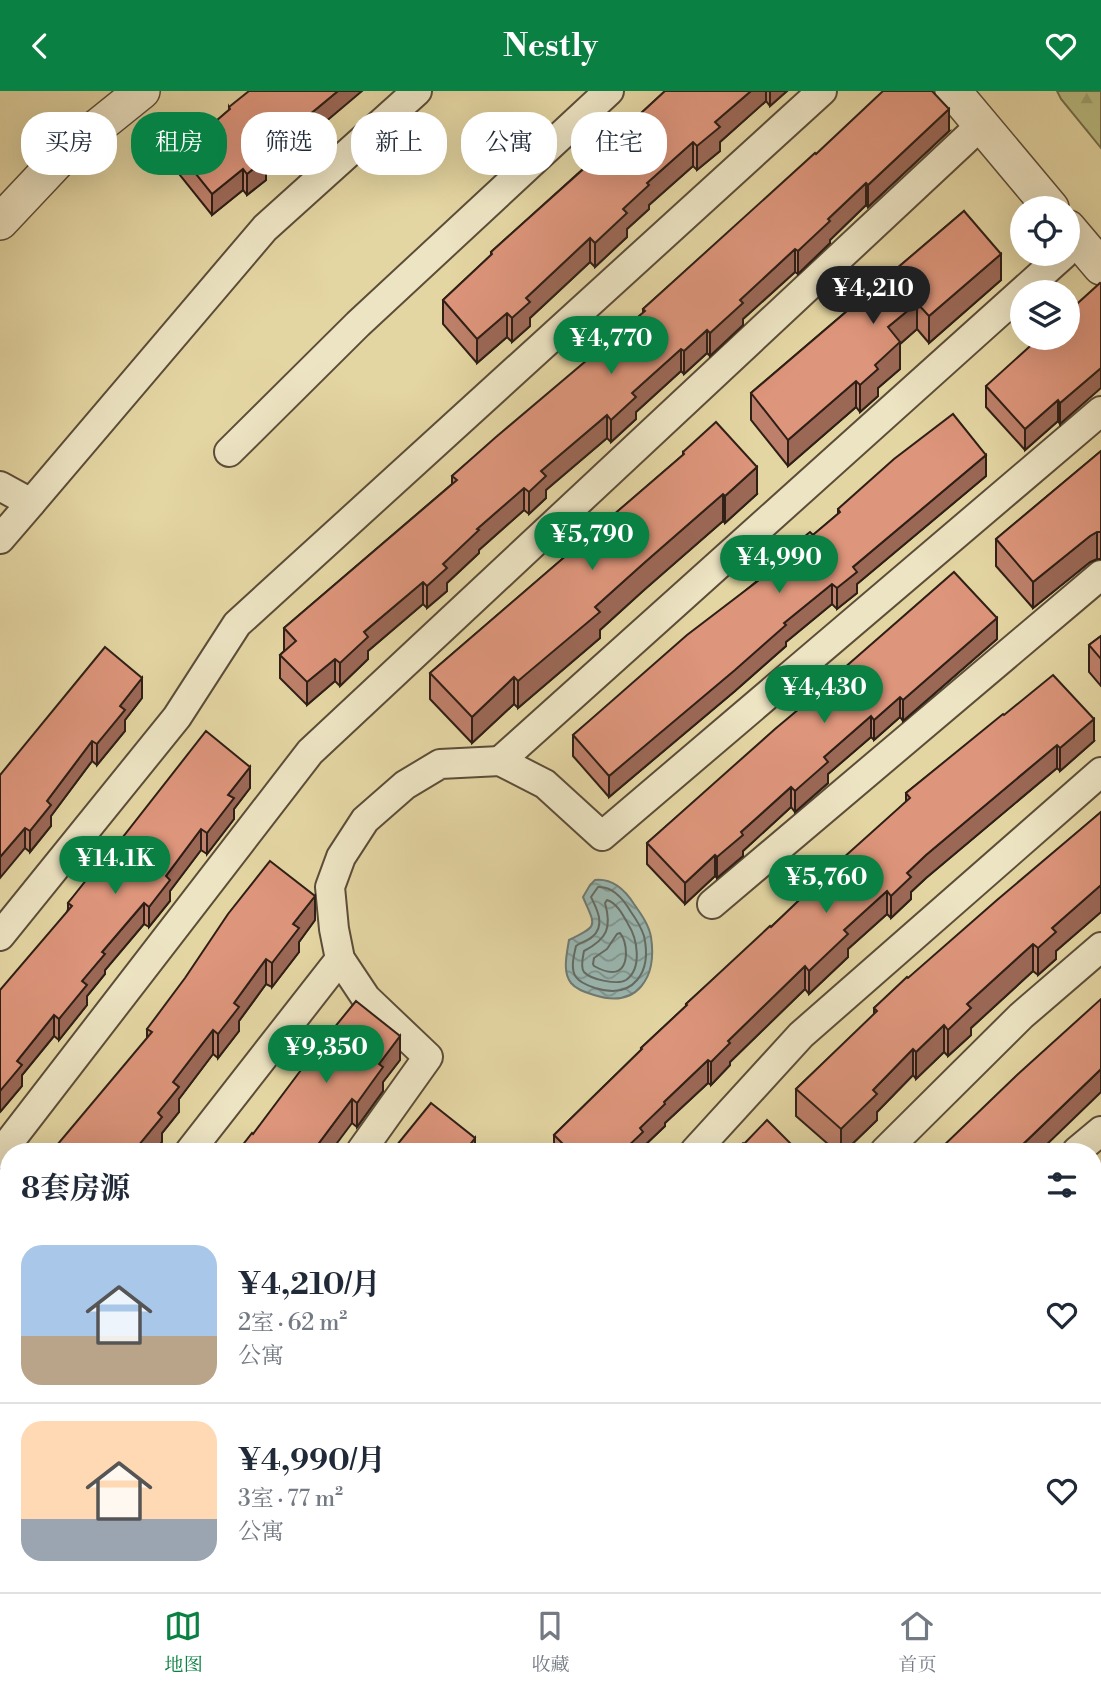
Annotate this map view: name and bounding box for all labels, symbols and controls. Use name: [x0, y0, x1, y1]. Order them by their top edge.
text: Nestly: [503, 26, 598, 66]
icon: back: [21, 27, 59, 65]
icon: heart: [1042, 27, 1080, 65]
chip: 买房: [21, 112, 117, 175]
chip: 租房: [131, 112, 227, 175]
chip: 筛选: [241, 112, 337, 175]
chip: 新上: [351, 112, 447, 175]
chip: 公寓: [461, 112, 557, 175]
chip: 住宅: [571, 112, 667, 175]
map controls: [1010, 196, 1080, 350]
button: locate: [1010, 196, 1080, 266]
pin: ¥4,210: [816, 267, 930, 326]
text: ¥4,210: [832, 275, 914, 303]
button: layers: [1010, 280, 1080, 350]
pin: ¥4,770: [554, 317, 668, 376]
text: ¥4,770: [570, 325, 652, 353]
pin: ¥5,790: [535, 512, 649, 572]
text: ¥5,790: [550, 521, 634, 549]
pin: ¥4,990: [722, 535, 836, 595]
text: ¥4,990: [736, 544, 822, 572]
pin: ¥4,430: [767, 665, 881, 725]
text: ¥4,430: [781, 674, 867, 702]
pin: ¥14.1K: [58, 837, 172, 896]
text: ¥14.1K: [75, 845, 155, 873]
pin: ¥5,760: [769, 855, 883, 915]
text: ¥5,760: [785, 864, 867, 892]
pin: ¥9,350: [269, 1025, 383, 1085]
text: ¥9,350: [284, 1034, 368, 1062]
icon: filters: [1043, 1166, 1081, 1204]
text: 8套房源: [21, 1170, 130, 1208]
text: ¥4,210/月: [238, 1266, 380, 1304]
icon: home: [77, 1273, 161, 1357]
icon: heart: [1043, 1296, 1081, 1334]
text: 2室 · 62 m²: [238, 1309, 347, 1337]
text: 公寓: [238, 1342, 284, 1370]
text: ¥4,990/月: [238, 1442, 386, 1480]
icon: home: [77, 1449, 161, 1533]
icon: heart: [1043, 1472, 1081, 1510]
text: 3室 · 77 m²: [238, 1485, 343, 1513]
text: 公寓: [238, 1518, 284, 1546]
tab: 地图: [164, 1607, 203, 1677]
tab: 收藏: [531, 1607, 570, 1677]
tab: 首页: [898, 1607, 937, 1677]

